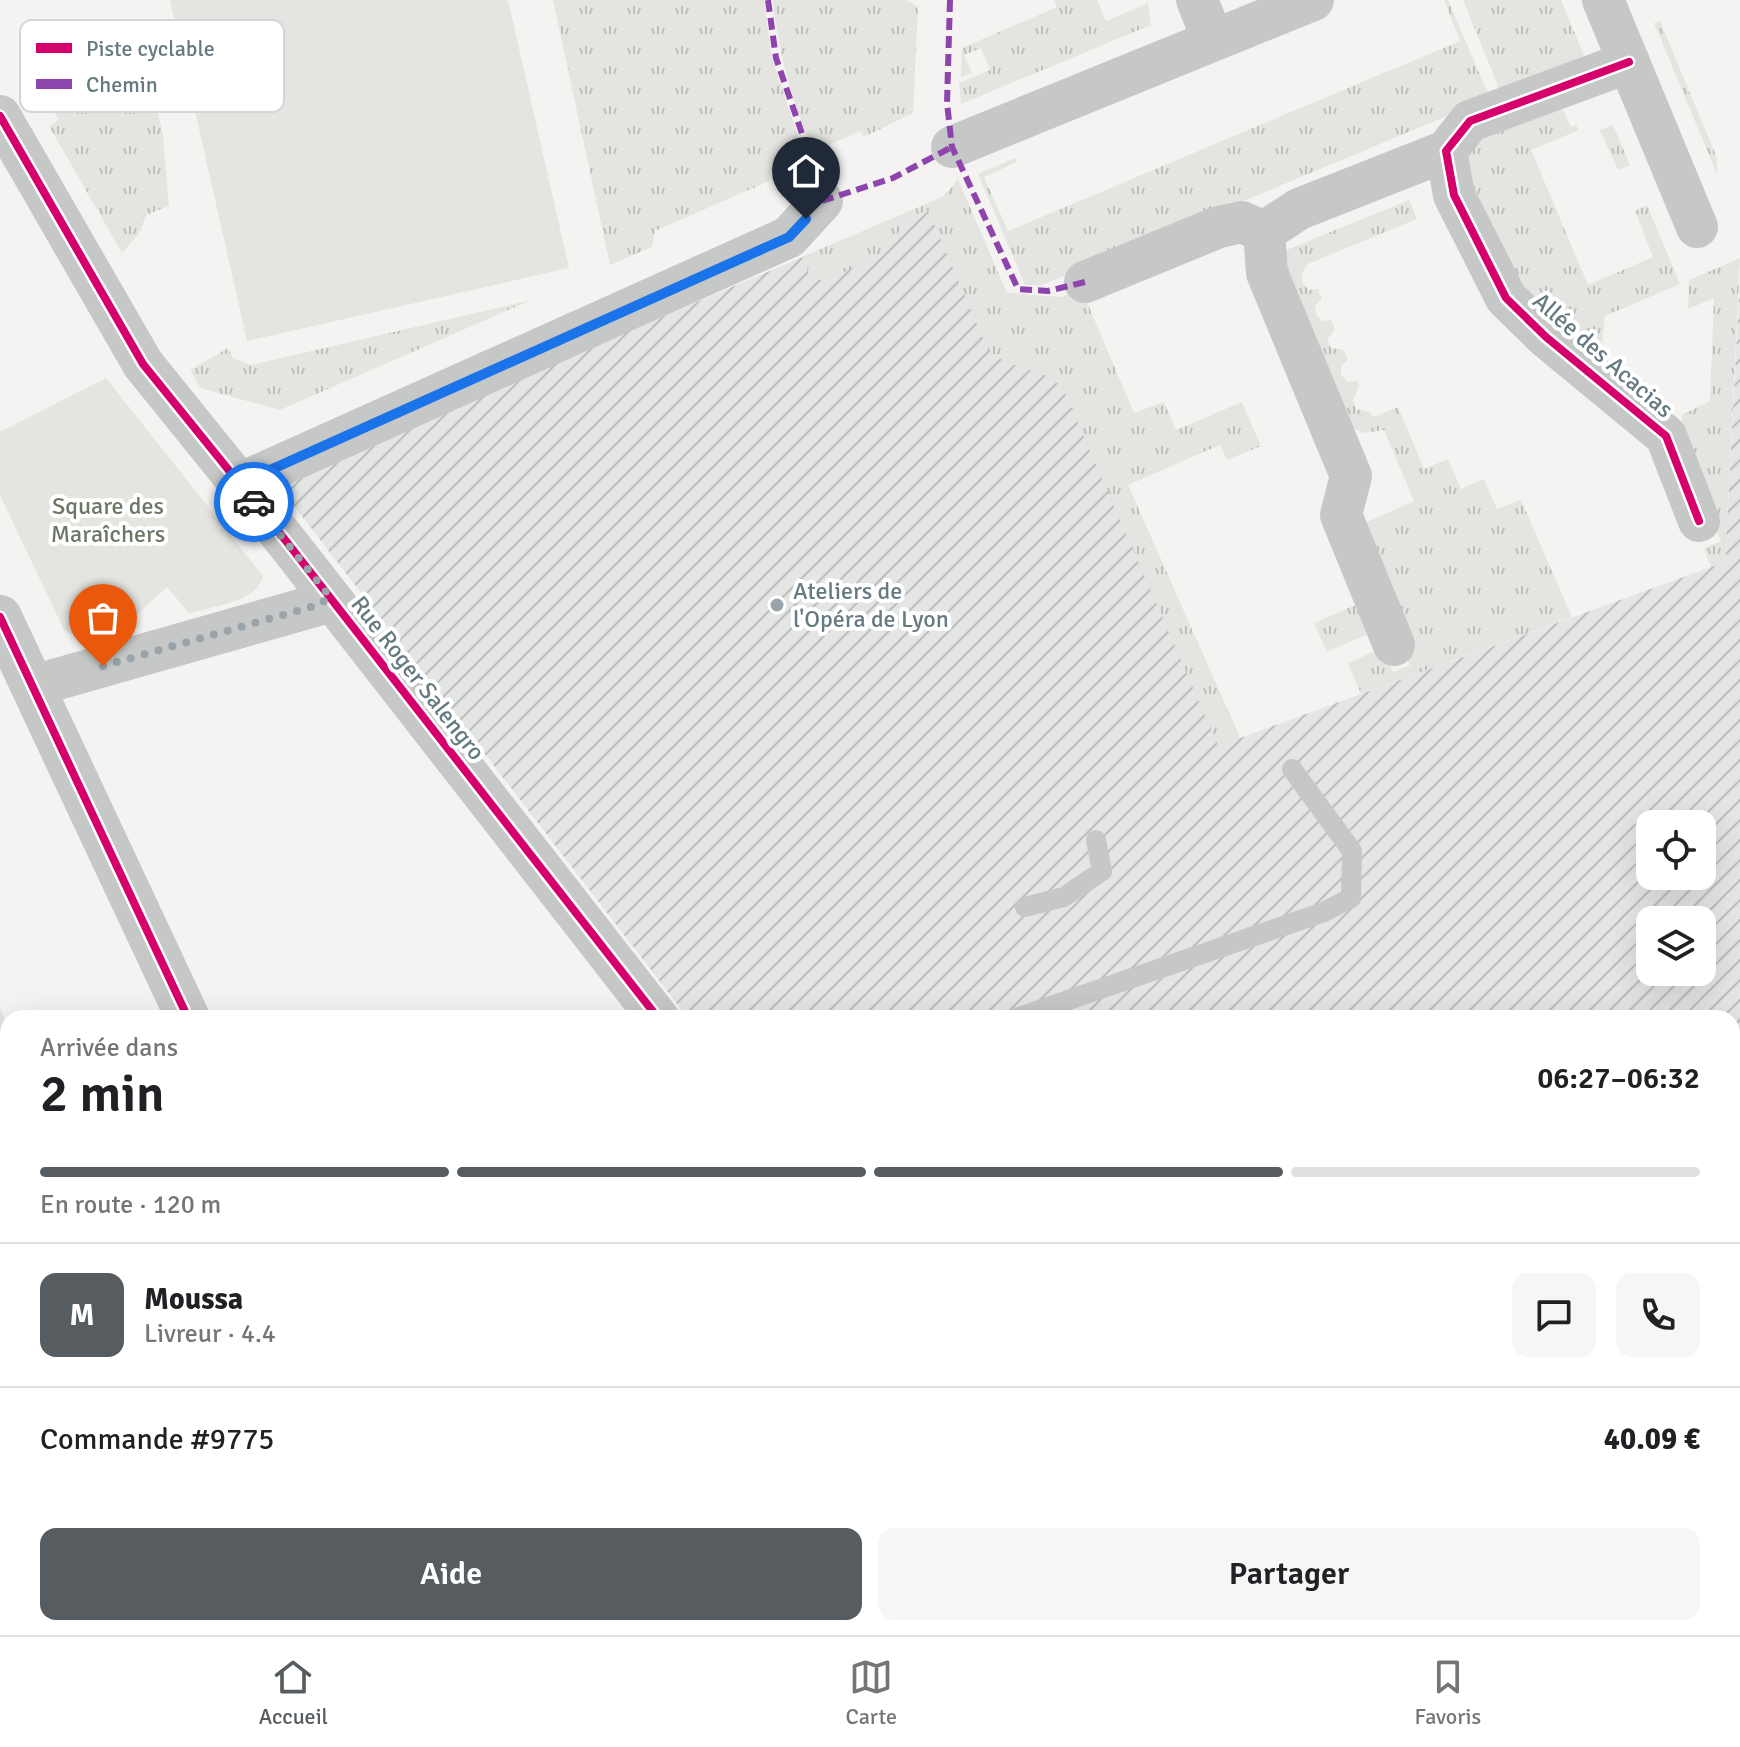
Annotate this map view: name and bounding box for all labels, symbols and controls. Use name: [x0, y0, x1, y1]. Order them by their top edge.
legend: [20, 20, 284, 112]
text: Piste cyclable: [86, 35, 215, 62]
text: Chemin: [86, 71, 158, 98]
pin: [772, 137, 840, 219]
icon: home: [784, 149, 828, 193]
street label: Allée des Acacias: [1527, 286, 1679, 424]
courier: [214, 462, 294, 542]
icon: car: [232, 480, 276, 524]
park label: Square des Maraîchers: [51, 491, 165, 549]
place label: Ateliers de l'Opéra de Lyon: [793, 576, 949, 634]
pin: [69, 584, 137, 666]
street label: Rue Roger Salengro: [344, 590, 492, 766]
icon: bag: [81, 596, 125, 640]
marker: Ateliers de l'Opéra de Lyon: [768, 596, 786, 614]
map controls: [1636, 810, 1716, 986]
button: locate: [1636, 810, 1716, 890]
button: layers: [1636, 906, 1716, 986]
text: Arrivée dans: [40, 1032, 178, 1064]
text: 06:27–06:32: [1537, 1060, 1700, 1097]
text: 2 min: [40, 1062, 165, 1126]
text: En route · 120 m: [40, 1189, 221, 1221]
button: chat: [1512, 1273, 1596, 1357]
button: phone: [1616, 1273, 1700, 1357]
text: Moussa: [144, 1281, 243, 1318]
text: M: [69, 1297, 95, 1334]
text: Livreur · 4.4: [144, 1318, 276, 1350]
text: Commande #9775: [40, 1421, 275, 1458]
text: 40.09 €: [1604, 1421, 1700, 1458]
button: Aide: [40, 1528, 862, 1620]
button: Partager: [878, 1528, 1700, 1620]
tab: Accueil: [259, 1655, 328, 1730]
tab: Carte: [846, 1655, 897, 1730]
tab: Favoris: [1414, 1655, 1481, 1730]

